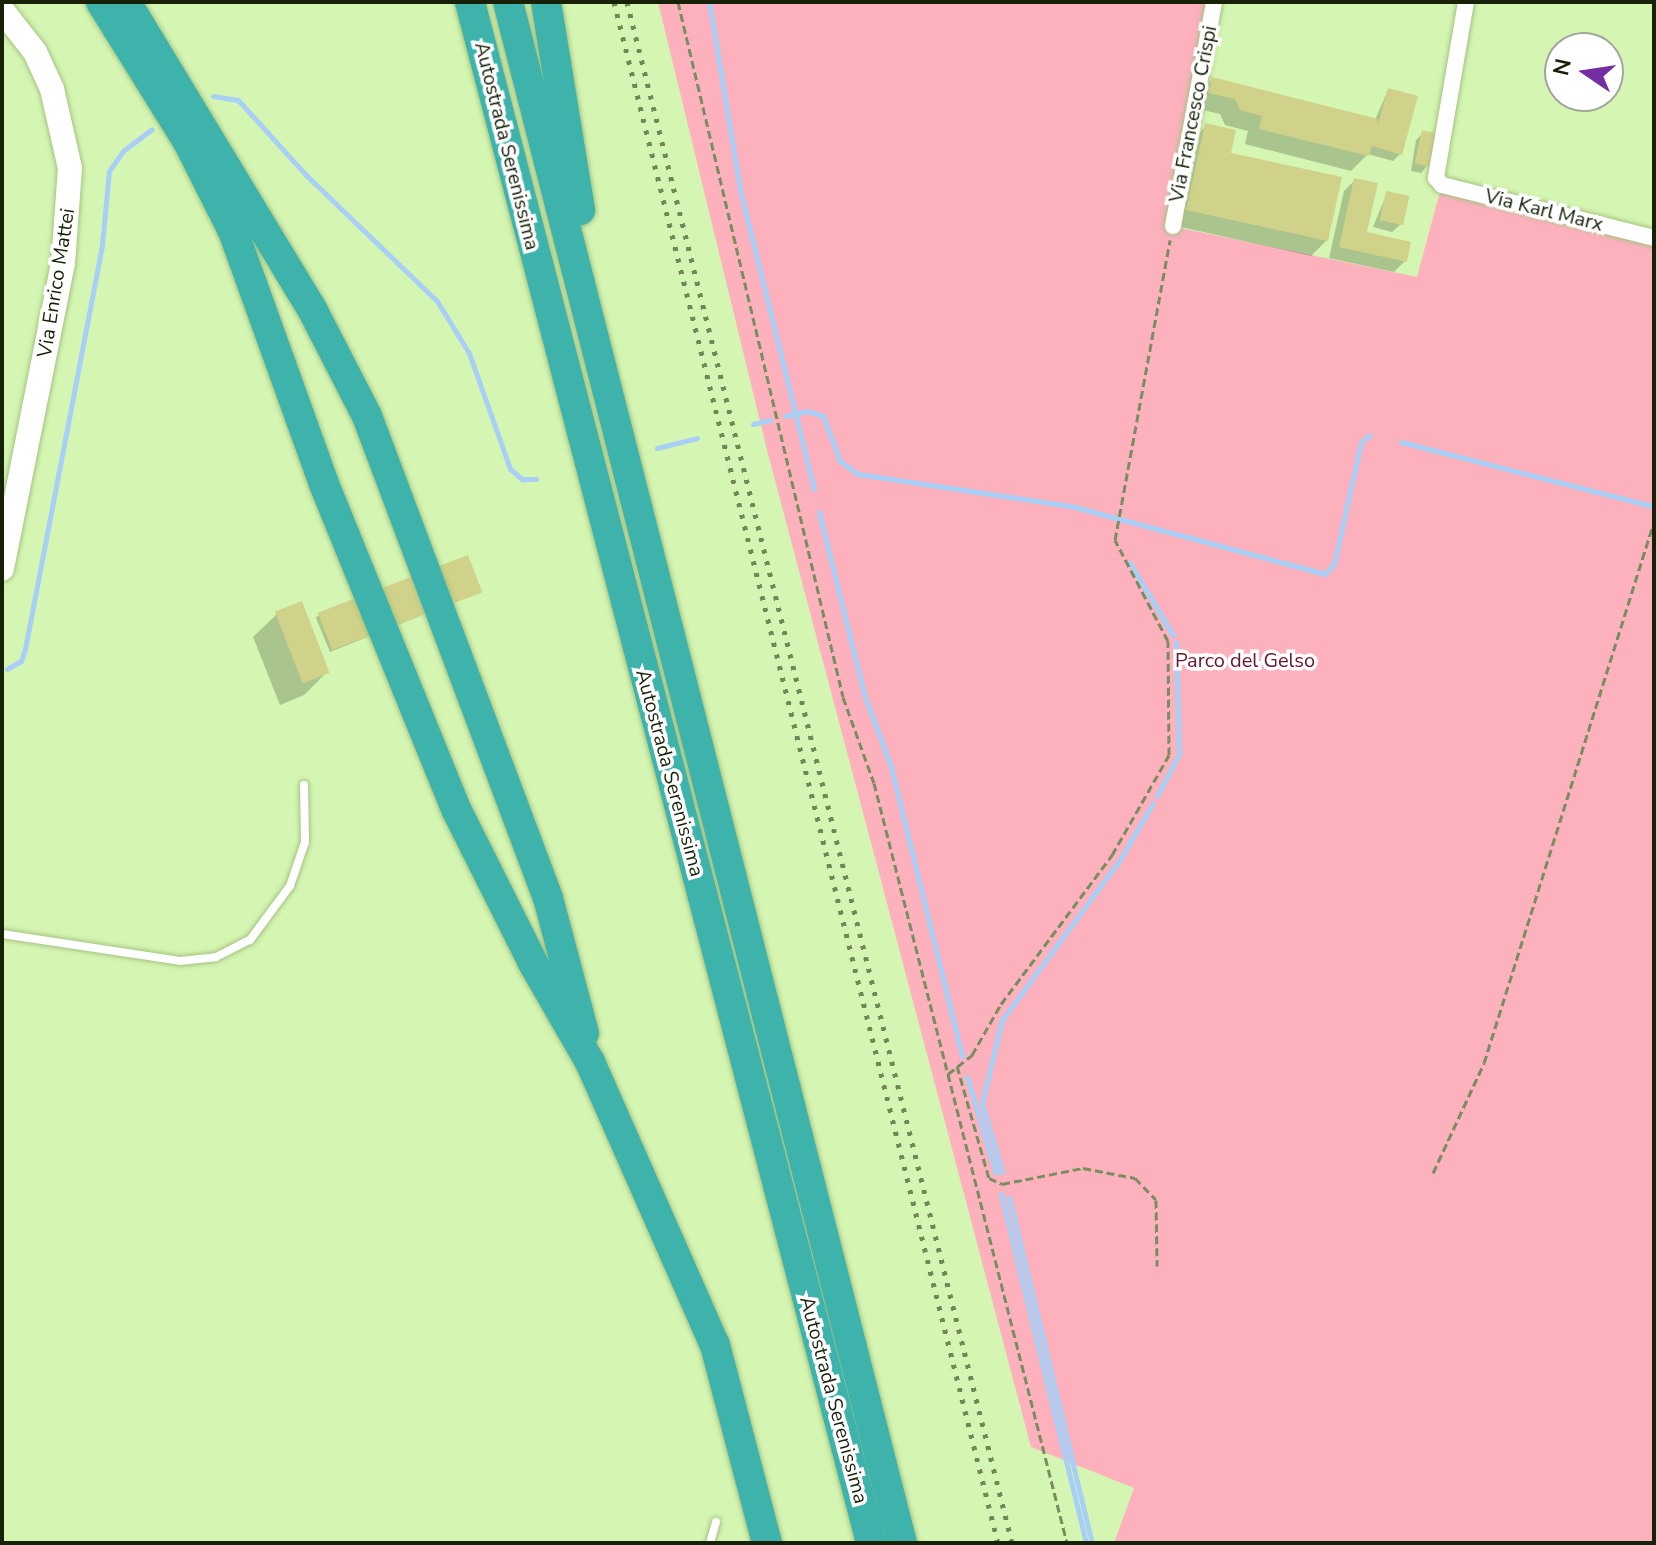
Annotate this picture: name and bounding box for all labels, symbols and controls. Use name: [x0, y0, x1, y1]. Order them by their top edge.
street label: Via Francesco Crispi: [1164, 23, 1222, 205]
north arrow: [1544, 32, 1624, 112]
street label: Autostrada Serenissima: [470, 39, 544, 253]
text: N: [1546, 56, 1579, 78]
street label: Via Karl Marx: [1482, 184, 1606, 236]
street label: Via Enrico Mattei: [32, 207, 80, 359]
park label: Parco del Gelso: [1175, 648, 1315, 672]
street label: Autostrada Serenissima: [631, 667, 709, 879]
street label: Autostrada Serenissima: [795, 1294, 873, 1506]

